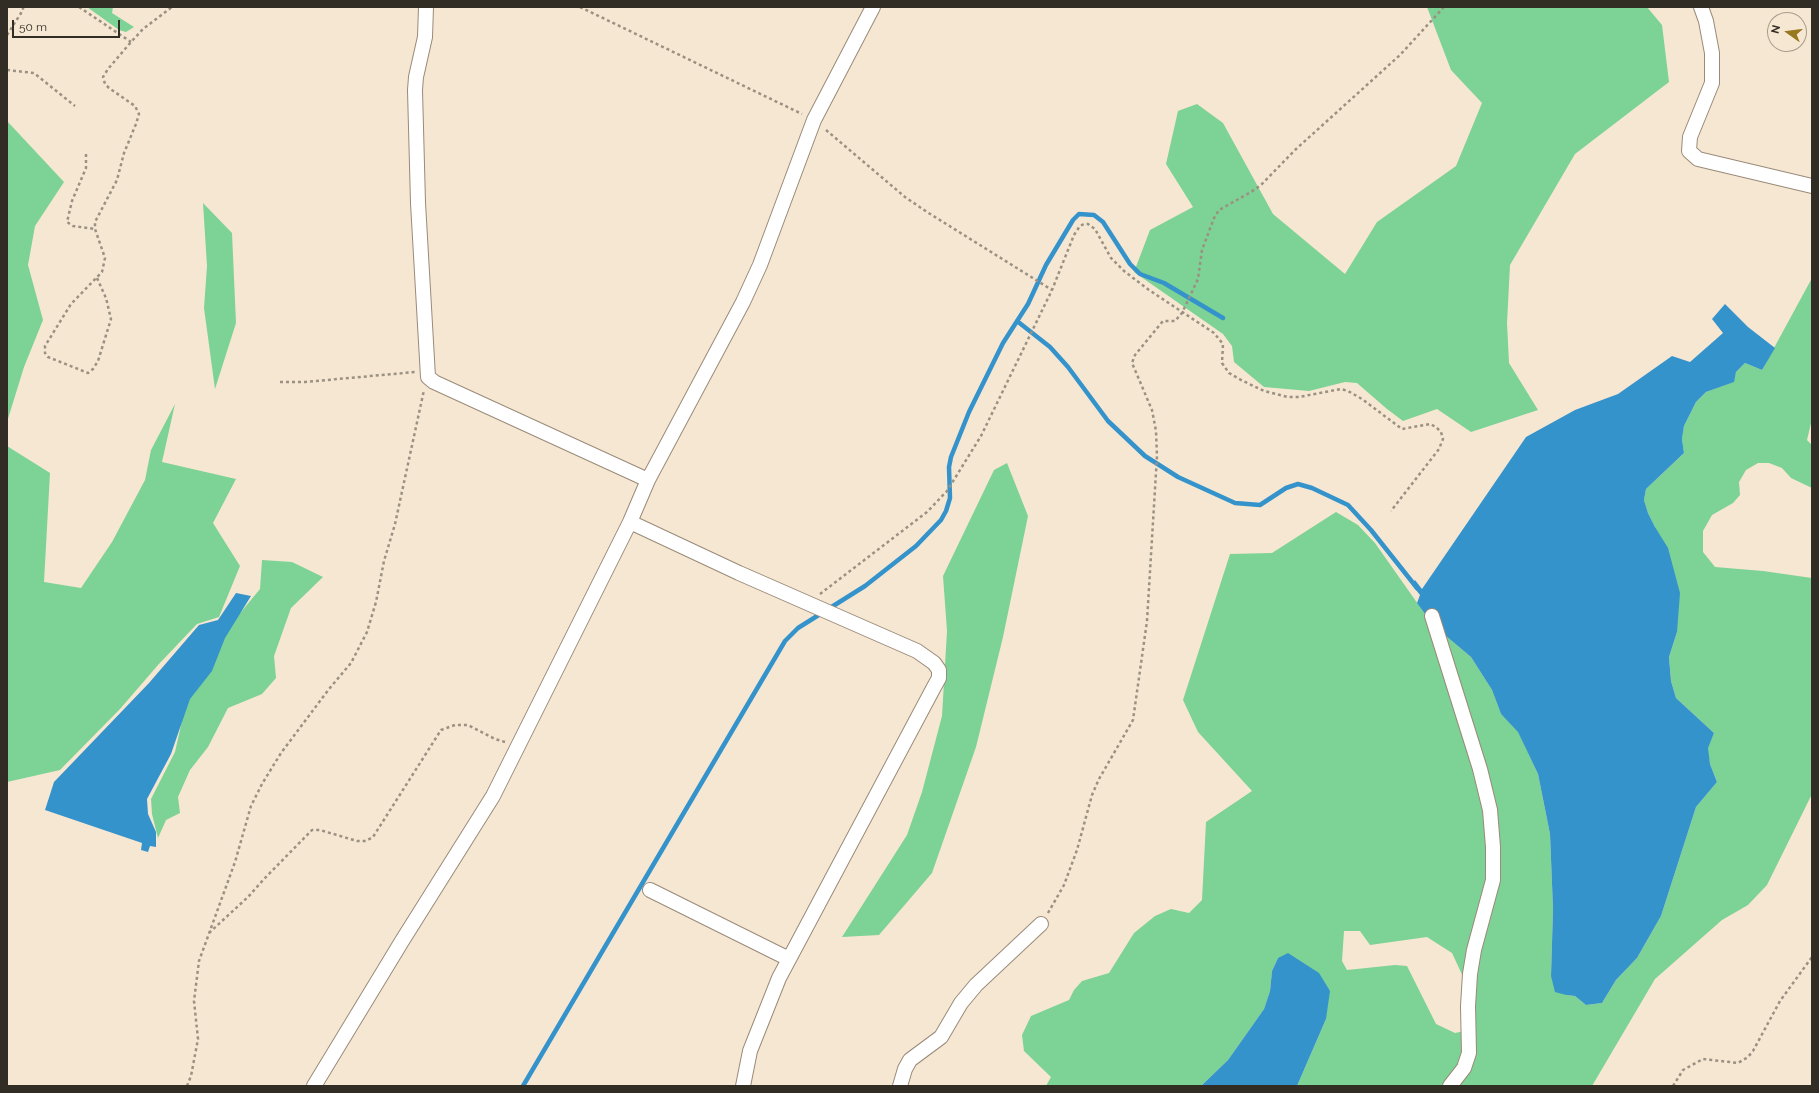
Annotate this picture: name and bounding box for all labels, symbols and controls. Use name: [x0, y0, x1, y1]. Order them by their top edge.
scale bar: [14, 12, 122, 38]
north arrow: [1767, 12, 1807, 52]
text: 50 m: [19, 20, 47, 34]
text: N: [1769, 24, 1783, 35]

